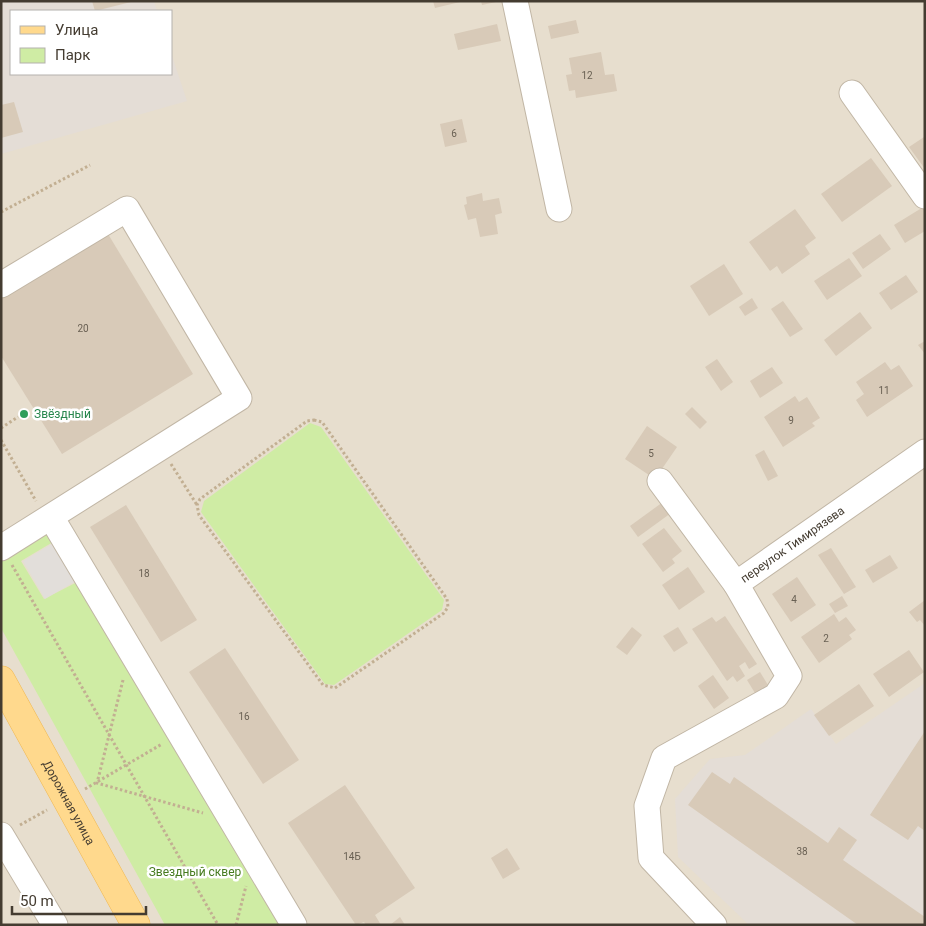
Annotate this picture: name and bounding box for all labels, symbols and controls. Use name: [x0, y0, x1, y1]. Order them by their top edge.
legend: [10, 10, 172, 75]
text: Улица: [55, 21, 98, 39]
text: Парк: [55, 46, 90, 64]
house number: 12: [581, 70, 593, 81]
house number: 6: [451, 128, 457, 139]
house number: 20: [77, 323, 89, 334]
house number: 11: [878, 385, 890, 396]
place label: Звёздный: [34, 407, 91, 421]
marker: Звёздный: [18, 408, 30, 420]
house number: 9: [788, 415, 794, 426]
house number: 5: [648, 448, 654, 459]
street label: переулок Тимирязева: [738, 503, 847, 586]
house number: 18: [138, 568, 150, 579]
house number: 4: [791, 594, 797, 605]
house number: 2: [823, 633, 829, 644]
house number: 16: [238, 711, 250, 722]
street label: Дорожная улица: [40, 758, 98, 847]
house number: 38: [796, 846, 808, 857]
house number: 14Б: [343, 851, 361, 862]
park label: Звездный сквер: [149, 865, 242, 879]
scale bar: [12, 884, 146, 916]
text: 50 m: [20, 892, 54, 910]

